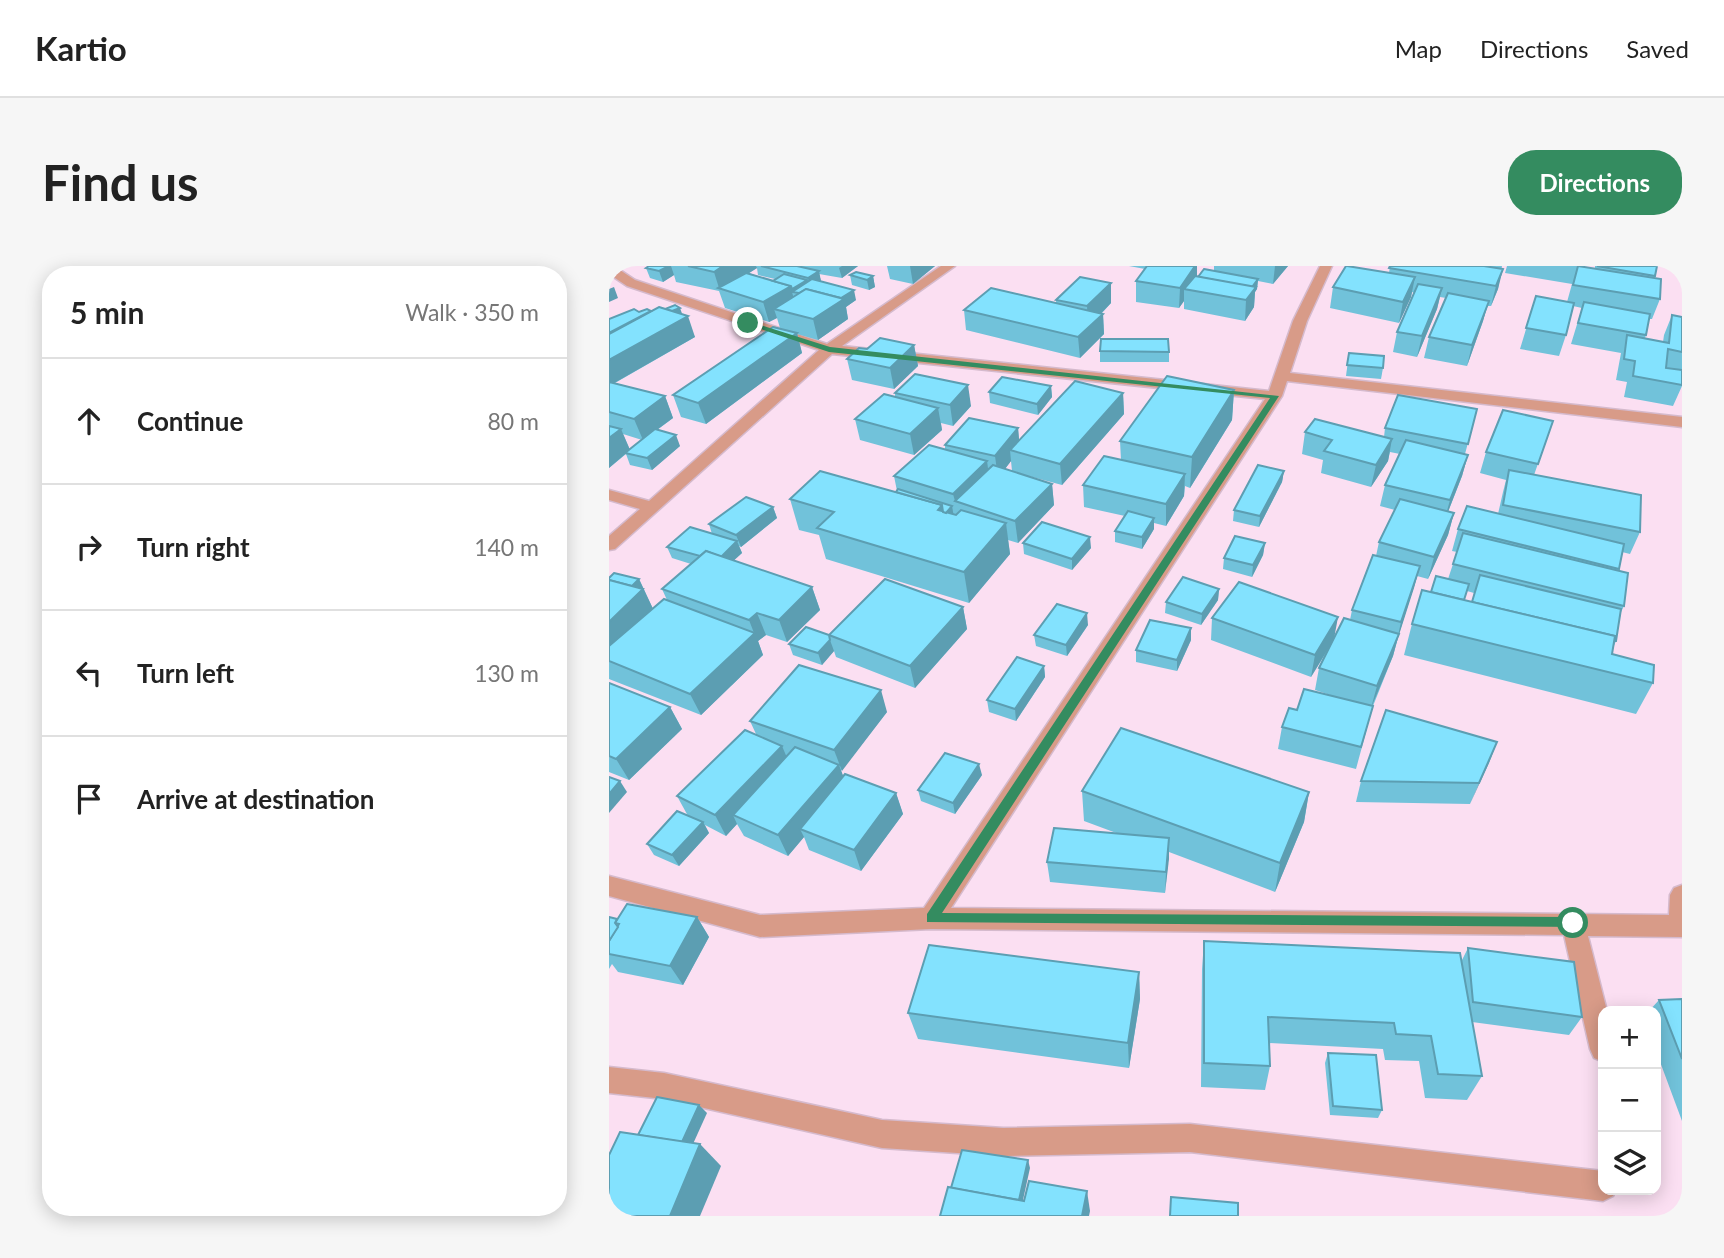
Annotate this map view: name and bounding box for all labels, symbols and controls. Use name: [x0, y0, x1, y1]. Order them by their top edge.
text: Kartio: [35, 28, 127, 68]
text: Map: [1395, 34, 1442, 63]
text: Directions: [1480, 34, 1588, 63]
text: Saved: [1626, 34, 1689, 63]
button: Directions: [1508, 150, 1682, 215]
text: Find us: [42, 153, 199, 211]
text: 5 min: [70, 294, 144, 330]
text: Walk · 350 m: [405, 298, 539, 326]
route end: [732, 307, 763, 338]
icon: ahead: [70, 402, 108, 440]
text: Continue: [137, 405, 243, 437]
text: 80 m: [488, 407, 539, 435]
icon: right: [70, 528, 108, 566]
text: Turn right: [137, 531, 250, 563]
text: 140 m: [474, 533, 539, 561]
icon: left: [70, 654, 108, 692]
text: Turn left: [137, 657, 234, 689]
text: 130 m: [474, 659, 539, 687]
icon: arrive: [70, 780, 108, 818]
text: Arrive at destination: [137, 783, 374, 815]
route start: [1557, 907, 1588, 938]
map controls: [1598, 1006, 1661, 1195]
button: +: [1598, 1006, 1661, 1069]
button: −: [1598, 1069, 1661, 1132]
button: layers: [1598, 1132, 1661, 1195]

